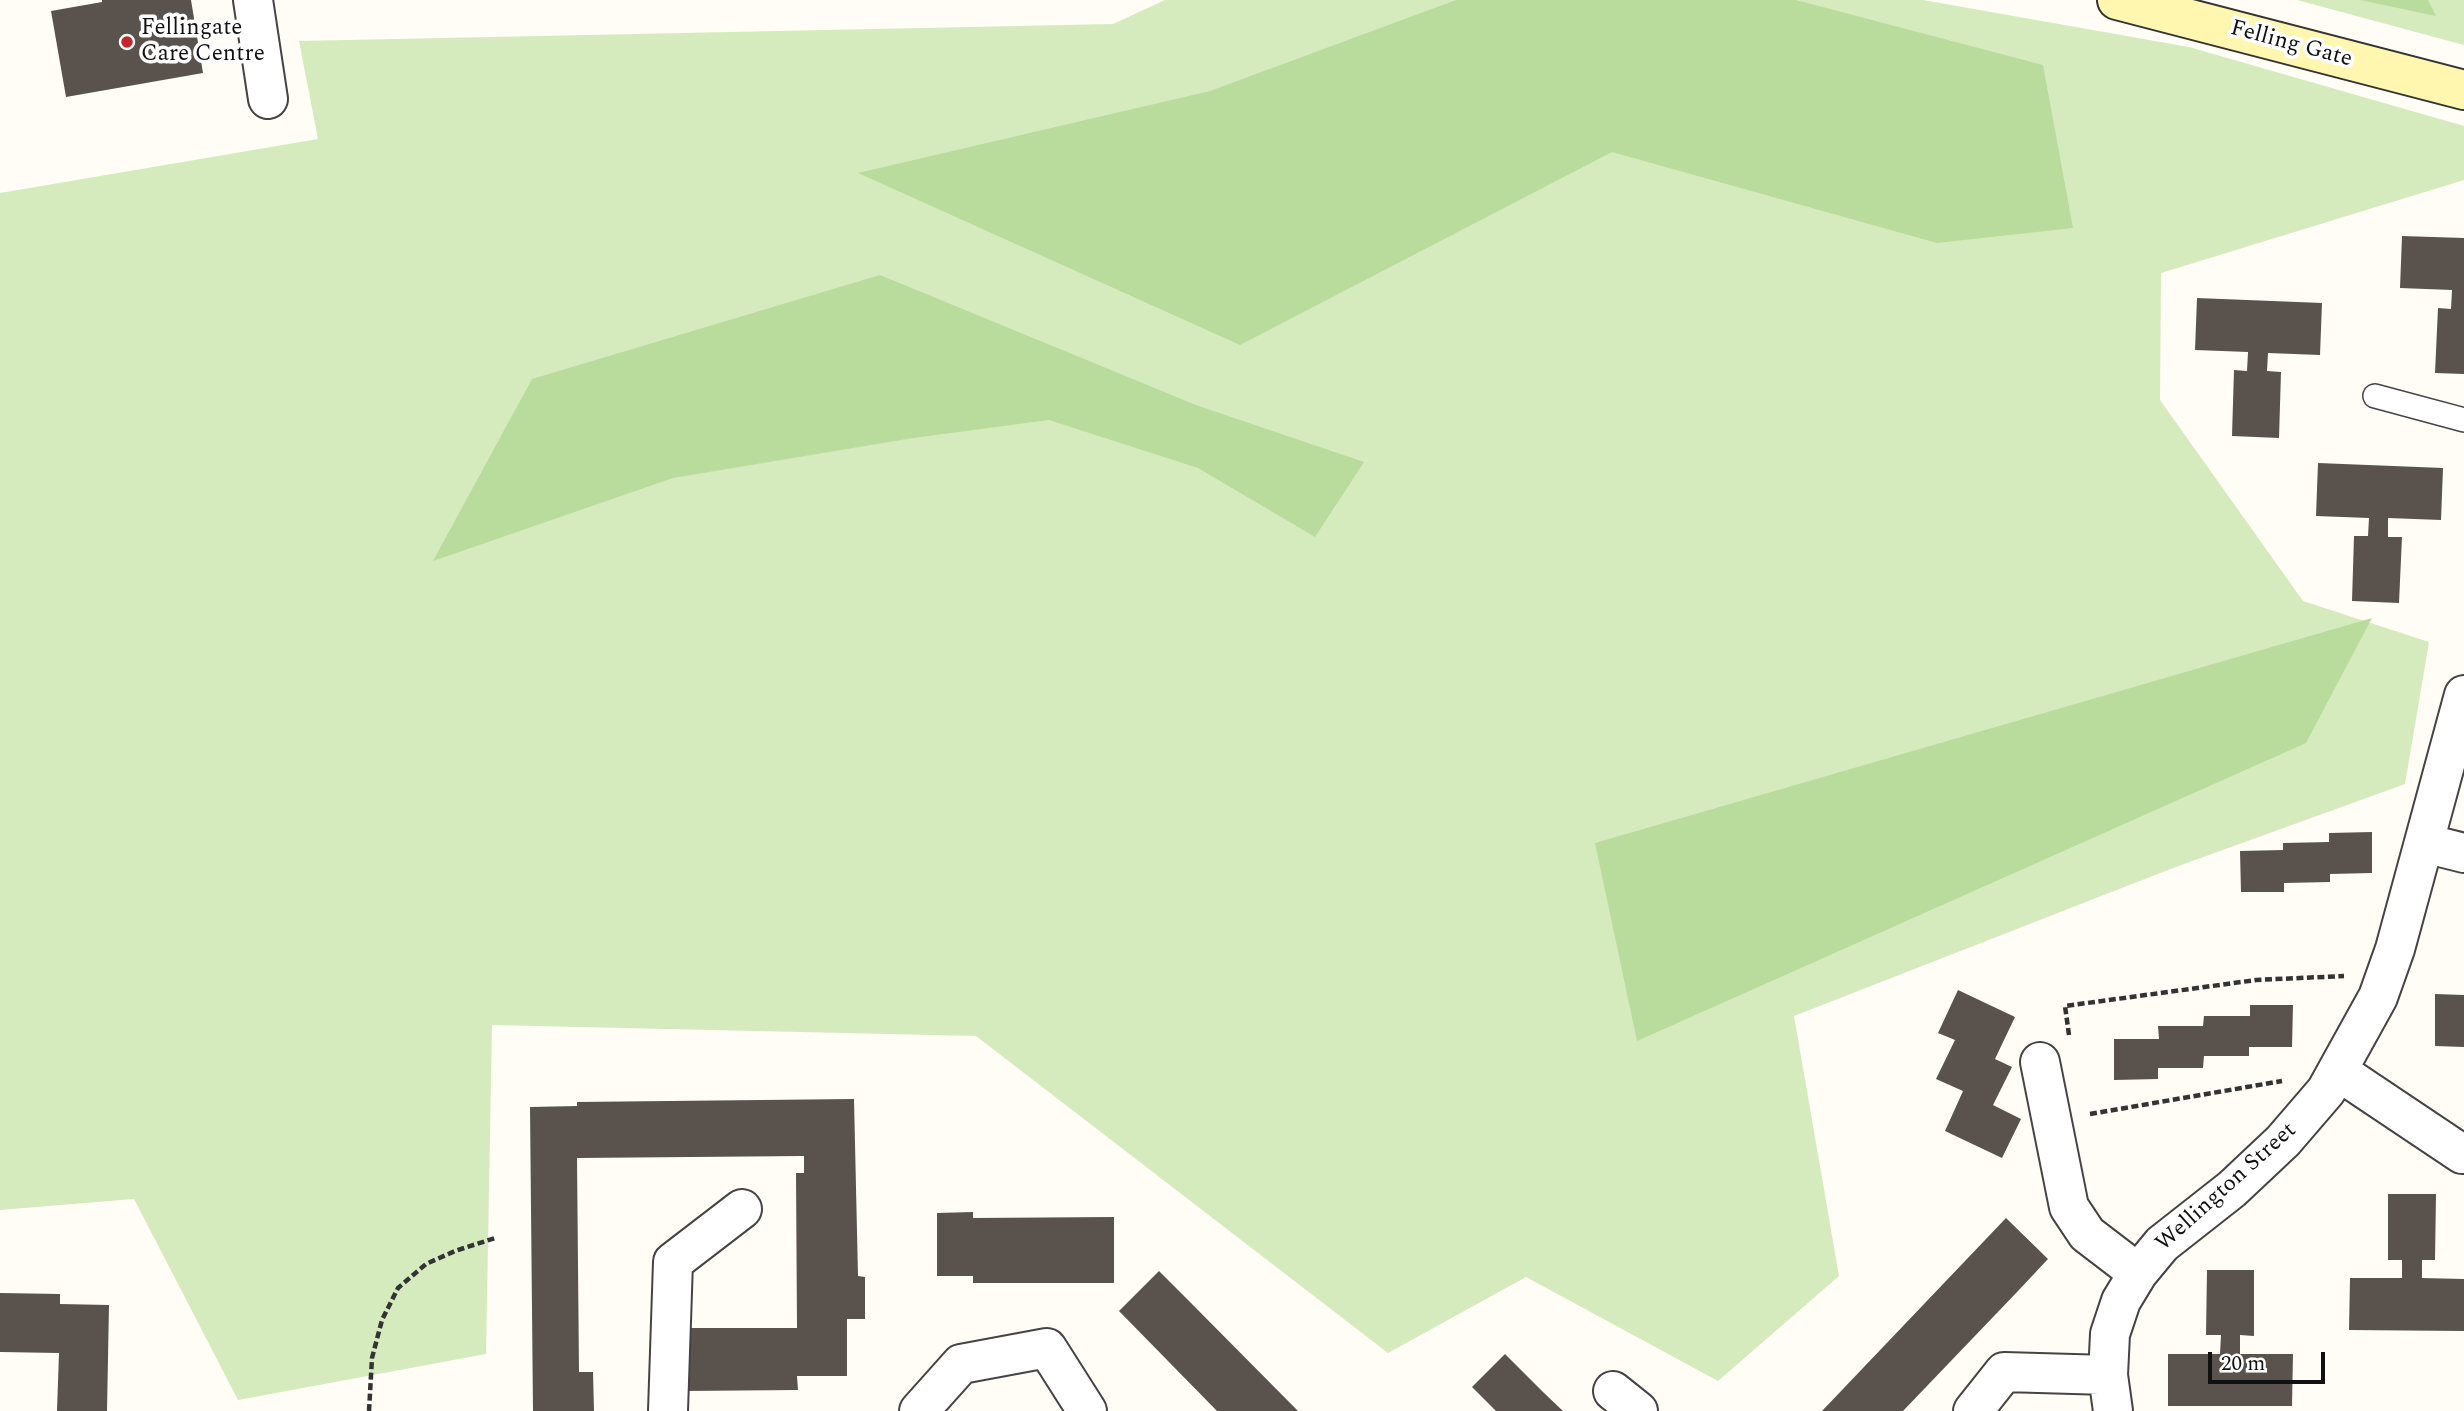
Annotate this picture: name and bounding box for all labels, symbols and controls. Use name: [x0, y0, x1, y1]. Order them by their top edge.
place label: Fellingate Care Centre: [141, 15, 265, 69]
street label: Felling Gate: [2227, 15, 2355, 75]
marker: Fellingate Care Centre: [119, 34, 135, 50]
street label: Wellington Street: [2151, 1118, 2303, 1258]
scale bar: [2212, 1338, 2329, 1382]
text: 20 m: [2221, 1348, 2265, 1380]

